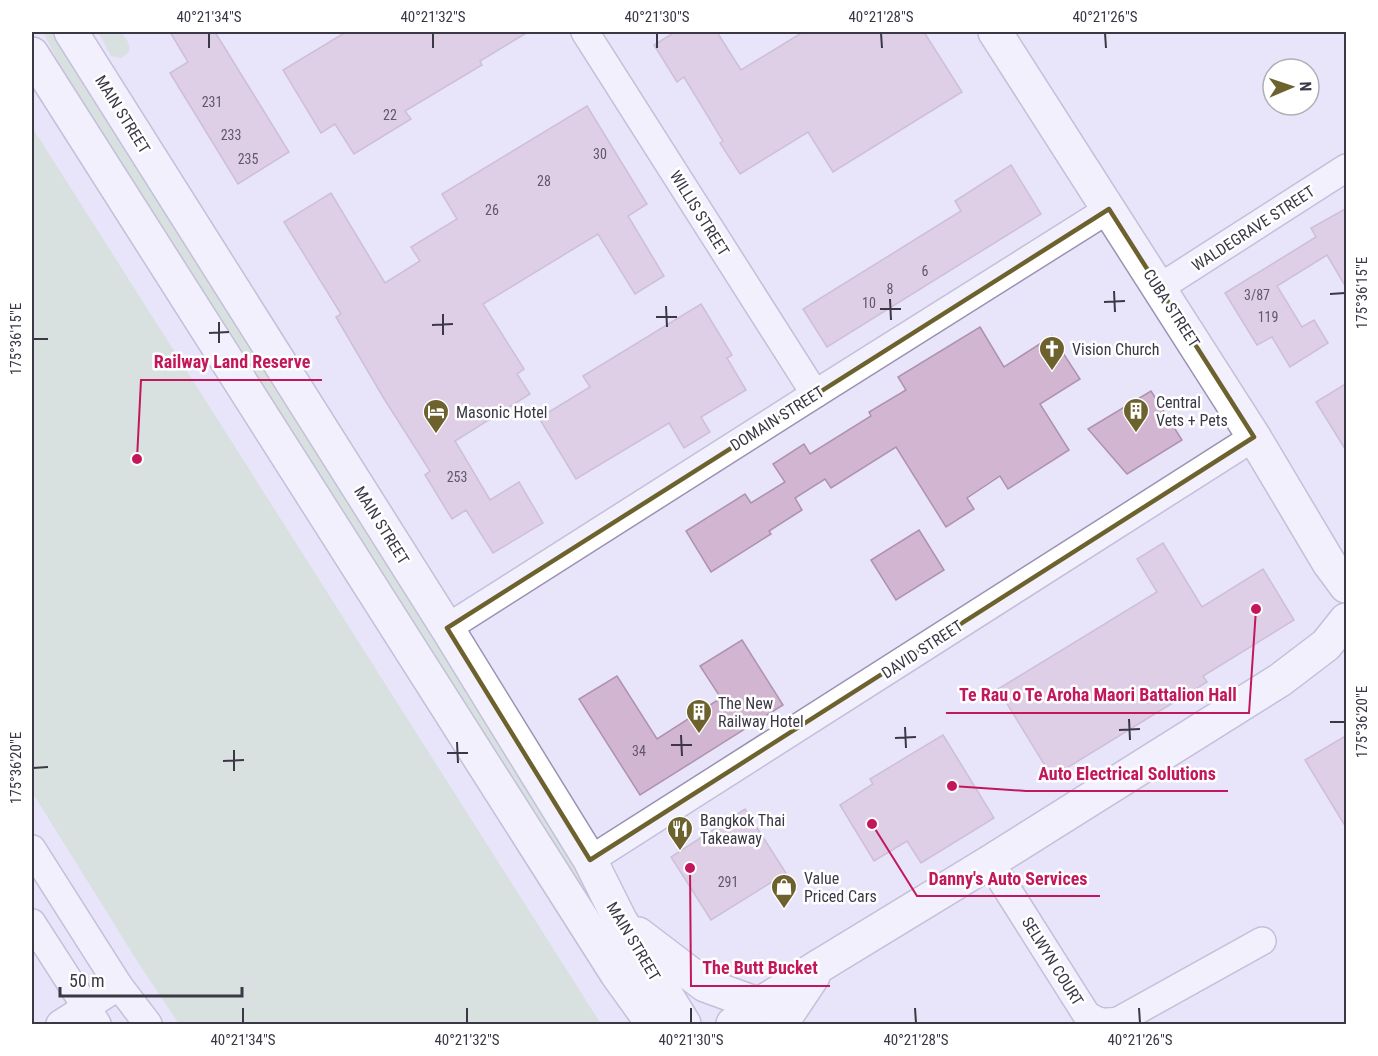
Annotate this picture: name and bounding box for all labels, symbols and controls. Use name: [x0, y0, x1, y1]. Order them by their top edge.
text: 40°21'34"S: [176, 8, 242, 26]
text: 40°21'32"S: [400, 8, 466, 26]
text: 40°21'30"S: [624, 8, 690, 26]
text: 40°21'28"S: [848, 8, 914, 26]
text: 40°21'26"S: [1072, 8, 1138, 26]
north arrow: [1261, 57, 1321, 117]
street label: MAIN STREET: [91, 72, 154, 157]
text: N: [1296, 81, 1315, 92]
house number: 231: [202, 94, 222, 110]
house number: 22: [383, 107, 397, 123]
house number: 233: [221, 127, 241, 143]
house number: 30: [593, 146, 607, 162]
house number: 235: [238, 151, 258, 167]
street label: WILLIS STREET: [666, 167, 733, 259]
house number: 28: [537, 173, 551, 189]
street label: WALDEGRAVE STREET: [1188, 182, 1318, 275]
house number: 26: [485, 202, 499, 218]
text: 175°36'15"E: [1353, 257, 1371, 329]
house number: 6: [922, 263, 929, 279]
street label: CUBA STREET: [1139, 266, 1204, 351]
house number: 8: [887, 281, 894, 297]
house number: 3/87: [1244, 287, 1270, 303]
house number: 10: [862, 295, 876, 311]
text: 175°36'15"E: [7, 303, 25, 375]
house number: 119: [1258, 309, 1278, 325]
church icon: Vision Church: [1037, 334, 1067, 372]
place label: Vision Church: [1072, 340, 1159, 359]
callout: Railway Land Reserve: [141, 344, 322, 380]
text: Railway Land Reserve: [154, 351, 311, 372]
street label: DOMAIN STREET: [727, 382, 828, 455]
place label: Central Vets + Pets: [1156, 393, 1228, 430]
building icon: Central Vets + Pets: [1121, 396, 1151, 434]
hotel icon: Masonic Hotel: [421, 397, 451, 435]
place label: Masonic Hotel: [456, 403, 547, 422]
house number: 253: [447, 469, 467, 485]
street label: MAIN STREET: [350, 483, 413, 568]
street label: DAVID STREET: [878, 616, 966, 683]
callout: Te Rau o Te Aroha Maori Battalion Hall: [946, 677, 1249, 713]
text: Te Rau o Te Aroha Maori Battalion Hall: [959, 684, 1237, 705]
text: 175°36'20"E: [1353, 686, 1371, 758]
place label: The New Railway Hotel: [718, 694, 804, 731]
building icon: The New Railway Hotel: [684, 697, 714, 735]
text: 175°36'20"E: [7, 732, 25, 804]
house number: 34: [632, 743, 646, 759]
callout: Auto Electrical Solutions: [1026, 755, 1228, 791]
text: Auto Electrical Solutions: [1038, 763, 1216, 784]
place label: Bangkok Thai Takeaway: [700, 811, 785, 848]
restaurant icon: Bangkok Thai Takeaway: [665, 814, 695, 852]
callout: Danny's Auto Services: [917, 860, 1100, 896]
text: Danny's Auto Services: [929, 868, 1087, 889]
place label: Value Priced Cars: [804, 869, 877, 906]
shop icon: Value Priced Cars: [769, 872, 799, 910]
house number: 291: [718, 874, 738, 890]
street label: MAIN STREET: [603, 898, 665, 984]
street label: SELWYN COURT: [1018, 913, 1087, 1009]
callout: The Butt Bucket: [691, 950, 830, 986]
text: The Butt Bucket: [702, 957, 818, 978]
scale bar: [60, 960, 242, 998]
text: 50 m: [69, 970, 104, 991]
text: 40°21'34"S: [210, 1031, 276, 1049]
text: 40°21'32"S: [434, 1031, 500, 1049]
text: 40°21'30"S: [658, 1031, 724, 1049]
text: 40°21'28"S: [883, 1031, 949, 1049]
text: 40°21'26"S: [1107, 1031, 1173, 1049]

